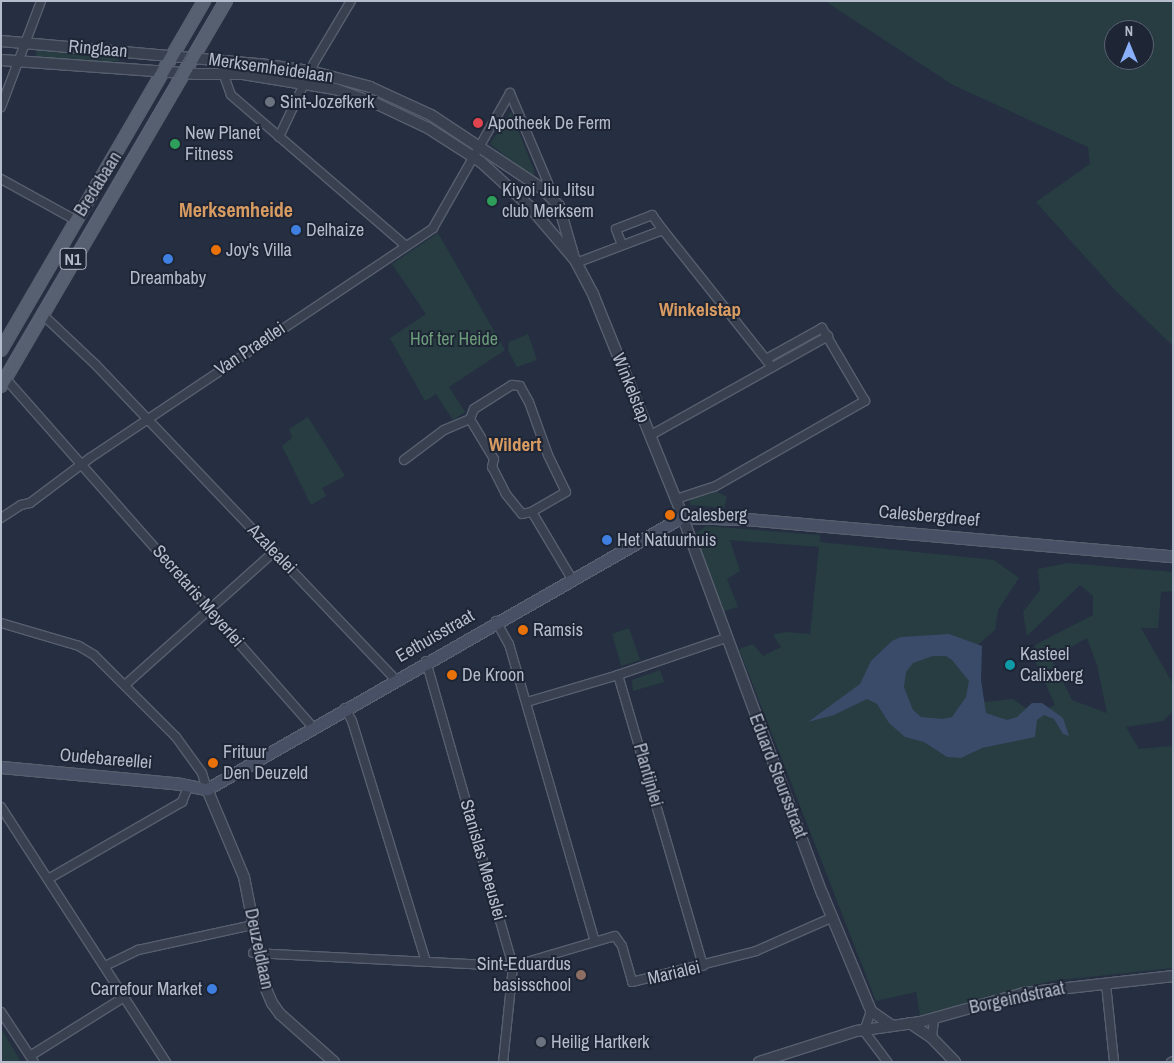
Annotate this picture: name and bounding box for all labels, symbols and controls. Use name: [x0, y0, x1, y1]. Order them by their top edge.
north arrow: [1104, 20, 1154, 70]
text: N: [1125, 22, 1133, 40]
street label: Ringlaan: [68, 36, 128, 62]
street label: Merksemheidelaan: [207, 49, 335, 87]
place label: Sint-Jozefkerk: [280, 91, 374, 113]
marker: Sint-Jozefkerk: [264, 96, 276, 108]
place label: Apotheek De Ferm: [488, 112, 611, 134]
marker: Apotheek De Ferm: [472, 117, 484, 129]
place label: New Planet Fitness: [185, 123, 260, 166]
marker: New Planet Fitness: [169, 138, 181, 150]
street label: Bredabaan: [70, 148, 126, 220]
place label: Kiyoi Jiu Jitsu club Merksem: [502, 180, 595, 222]
marker: Kiyoi Jiu Jitsu club Merksem: [486, 195, 498, 207]
district label: Merksemheide: [179, 197, 293, 221]
place label: Delhaize: [306, 219, 364, 241]
marker: Delhaize: [290, 224, 302, 236]
place label: Joy's Villa: [226, 239, 292, 261]
marker: Joy's Villa: [210, 244, 222, 256]
road number: N1: [59, 245, 87, 272]
marker: Dreambaby: [162, 253, 174, 265]
place label: Dreambaby: [130, 267, 206, 289]
district label: Winkelstap: [659, 299, 741, 321]
street label: Van Praetlei: [211, 318, 289, 380]
park label: Hof ter Heide: [410, 328, 498, 350]
street label: Winkelstap: [607, 350, 655, 426]
district label: Wildert: [489, 434, 541, 456]
street label: Calesbergdreef: [878, 501, 980, 531]
place label: Calesberg: [680, 504, 747, 526]
marker: Calesberg: [664, 509, 676, 521]
street label: Azalealei: [243, 520, 301, 578]
place label: Het Natuurhuis: [617, 529, 716, 551]
marker: Het Natuurhuis: [601, 534, 613, 546]
street label: Secretaris Meyerlei: [148, 541, 248, 651]
street label: Eethuisstraat: [392, 605, 478, 667]
place label: Ramsis: [533, 619, 583, 641]
marker: Ramsis: [517, 624, 529, 636]
place label: Kasteel Calixberg: [1020, 644, 1083, 686]
marker: Kasteel Calixberg: [1004, 659, 1016, 671]
place label: De Kroon: [462, 664, 524, 686]
marker: De Kroon: [446, 669, 458, 681]
street label: Eduard Steursstraat: [744, 711, 812, 841]
street label: Plantijnlei: [629, 741, 667, 809]
place label: Frituur Den Deuzeld: [223, 742, 308, 784]
street label: Oudebareellei: [59, 744, 153, 774]
marker: Frituur Den Deuzeld: [207, 757, 219, 769]
street label: Stanislas Meeuslei: [455, 797, 511, 923]
street label: Deuzeldlaan: [240, 907, 278, 991]
place label: Sint-Eduardus basisschool: [477, 954, 571, 996]
street label: Marialei: [646, 956, 702, 990]
marker: Sint-Eduardus basisschool: [575, 969, 587, 981]
street label: Borgeindstraat: [967, 977, 1067, 1019]
place label: Carrefour Market: [90, 978, 202, 1000]
marker: Carrefour Market: [206, 983, 218, 995]
place label: Heilig Hartkerk: [551, 1031, 649, 1053]
marker: Heilig Hartkerk: [535, 1036, 547, 1048]

